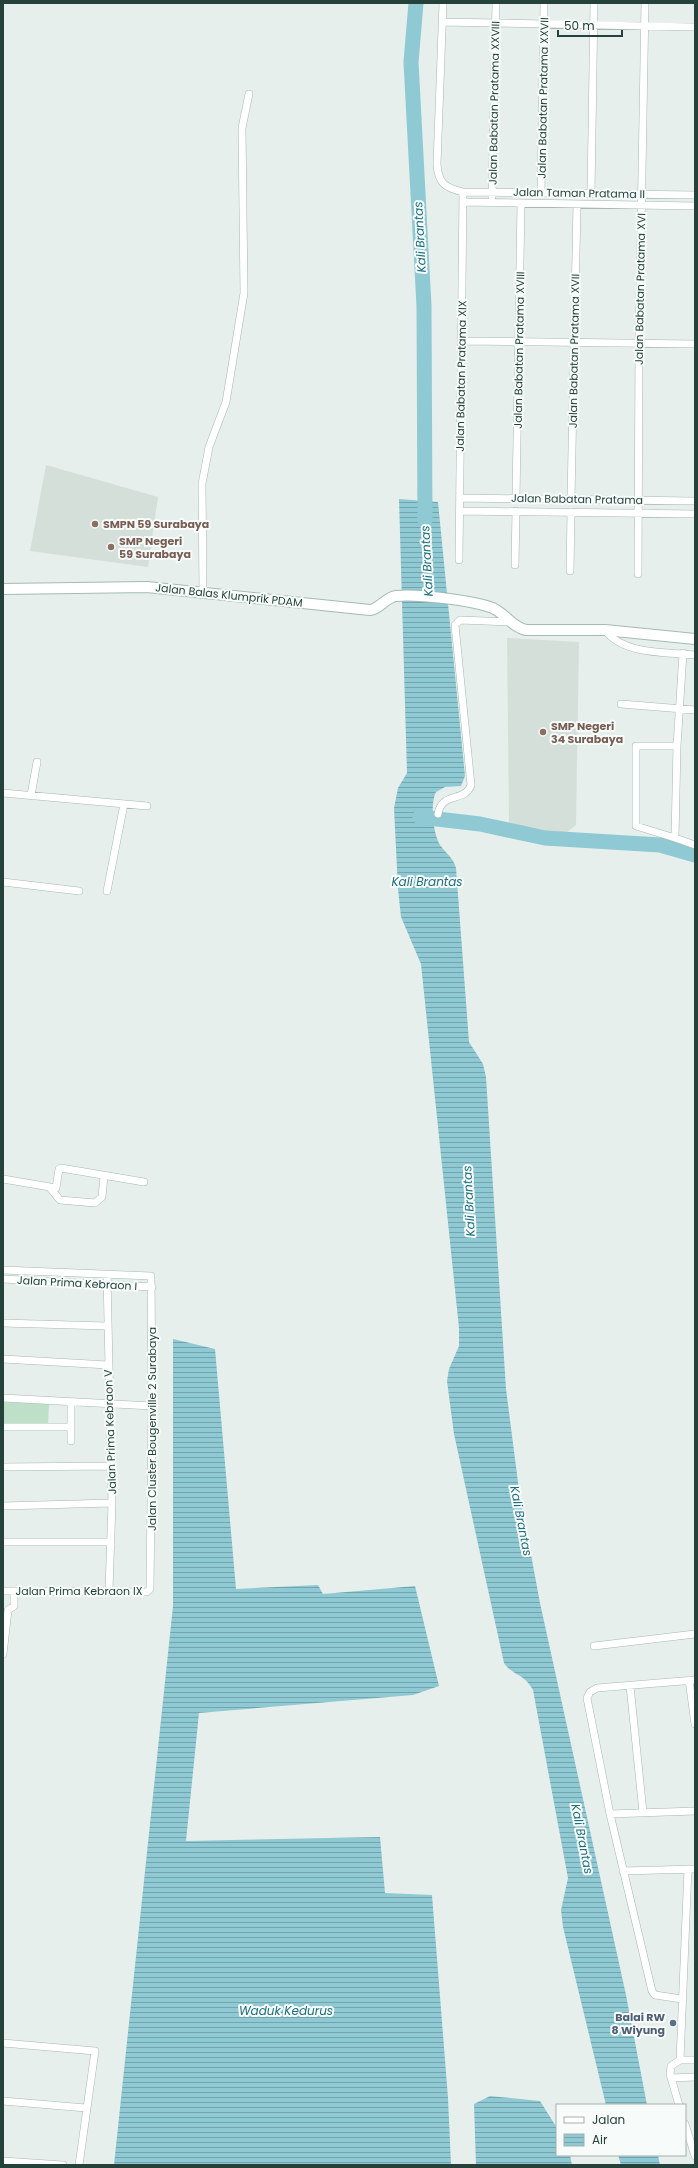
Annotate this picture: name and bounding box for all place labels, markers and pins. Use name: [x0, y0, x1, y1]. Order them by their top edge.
place label: SMPN 59 Surabaya: [103, 516, 209, 532]
marker: SMPN 59 Surabaya: [90, 519, 100, 529]
place label: SMP Negeri 59 Surabaya: [119, 533, 191, 562]
marker: SMP Negeri 59 Surabaya: [106, 542, 116, 552]
place label: SMP Negeri 34 Surabaya: [551, 718, 623, 747]
marker: SMP Negeri 34 Surabaya: [538, 727, 548, 737]
place label: Balai RW 8 Wiyung: [611, 2009, 665, 2038]
marker: Balai RW 8 Wiyung: [668, 2018, 678, 2028]

